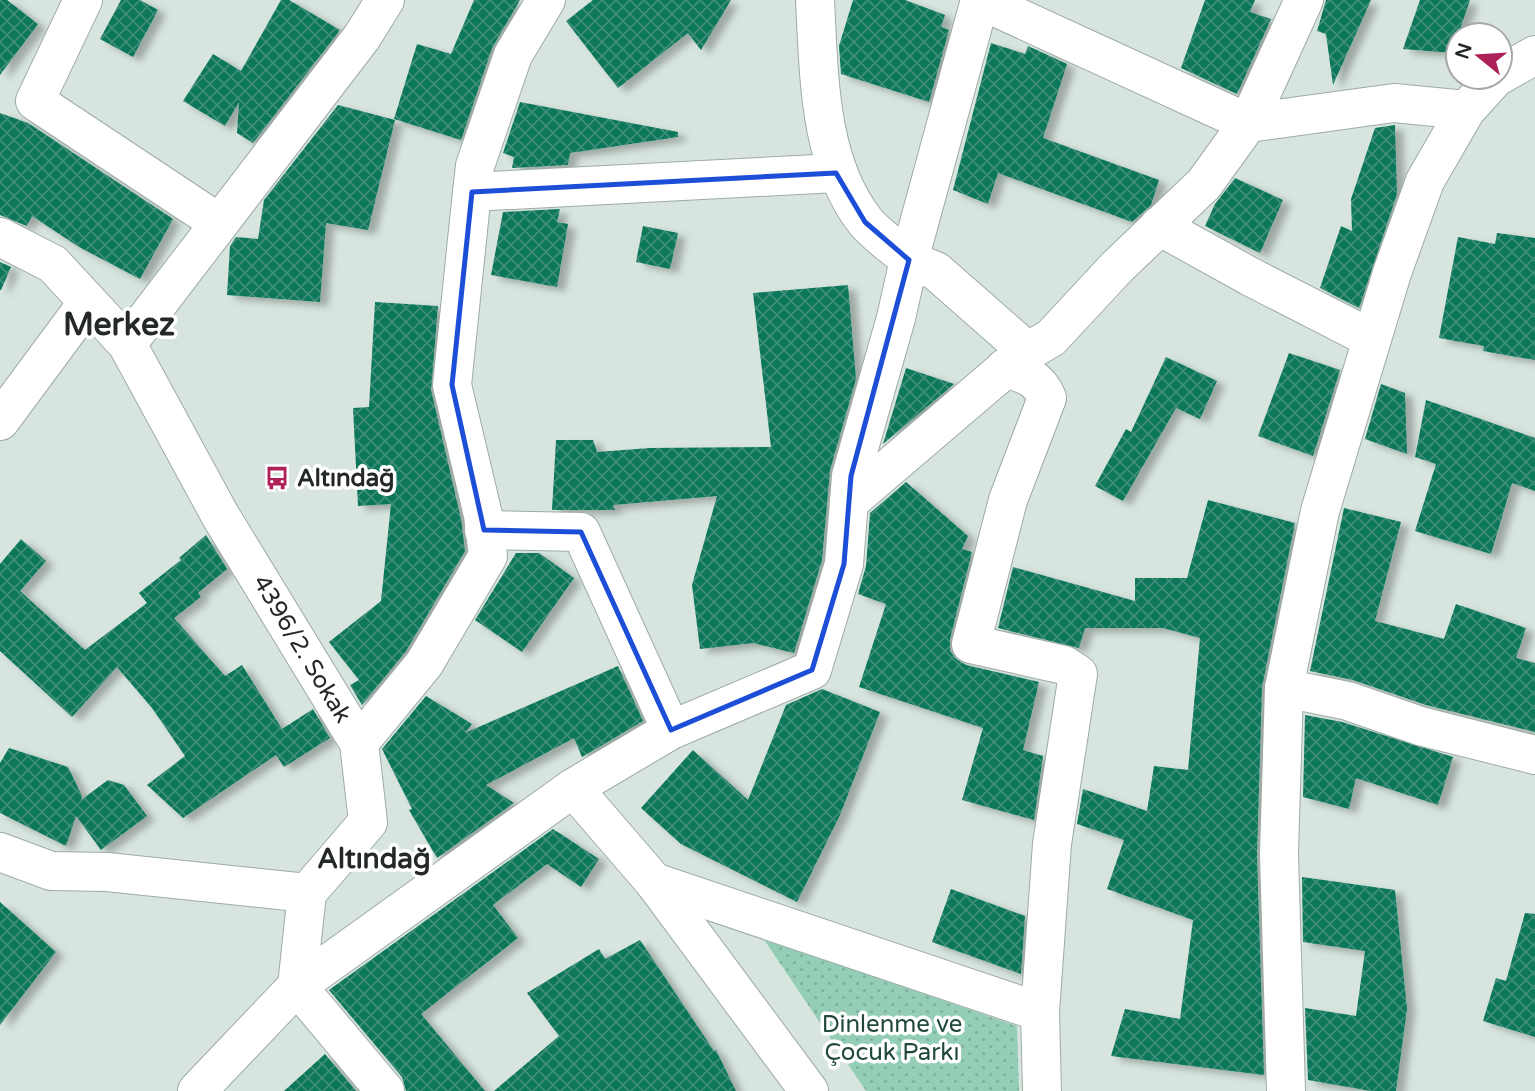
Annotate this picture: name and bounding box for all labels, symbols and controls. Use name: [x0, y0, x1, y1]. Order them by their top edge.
north arrow: [1444, 21, 1514, 91]
text: N: [1451, 40, 1477, 62]
district label: Merkez: [63, 306, 175, 344]
bus stop icon: Altındağ: [263, 464, 291, 492]
place label: Altındağ: [297, 464, 394, 493]
street label: 4396/2. Sokak: [246, 570, 358, 728]
district label: Altındağ: [317, 842, 431, 876]
park label: Dinlenme ve Çocuk Parkı: [822, 1010, 962, 1067]

